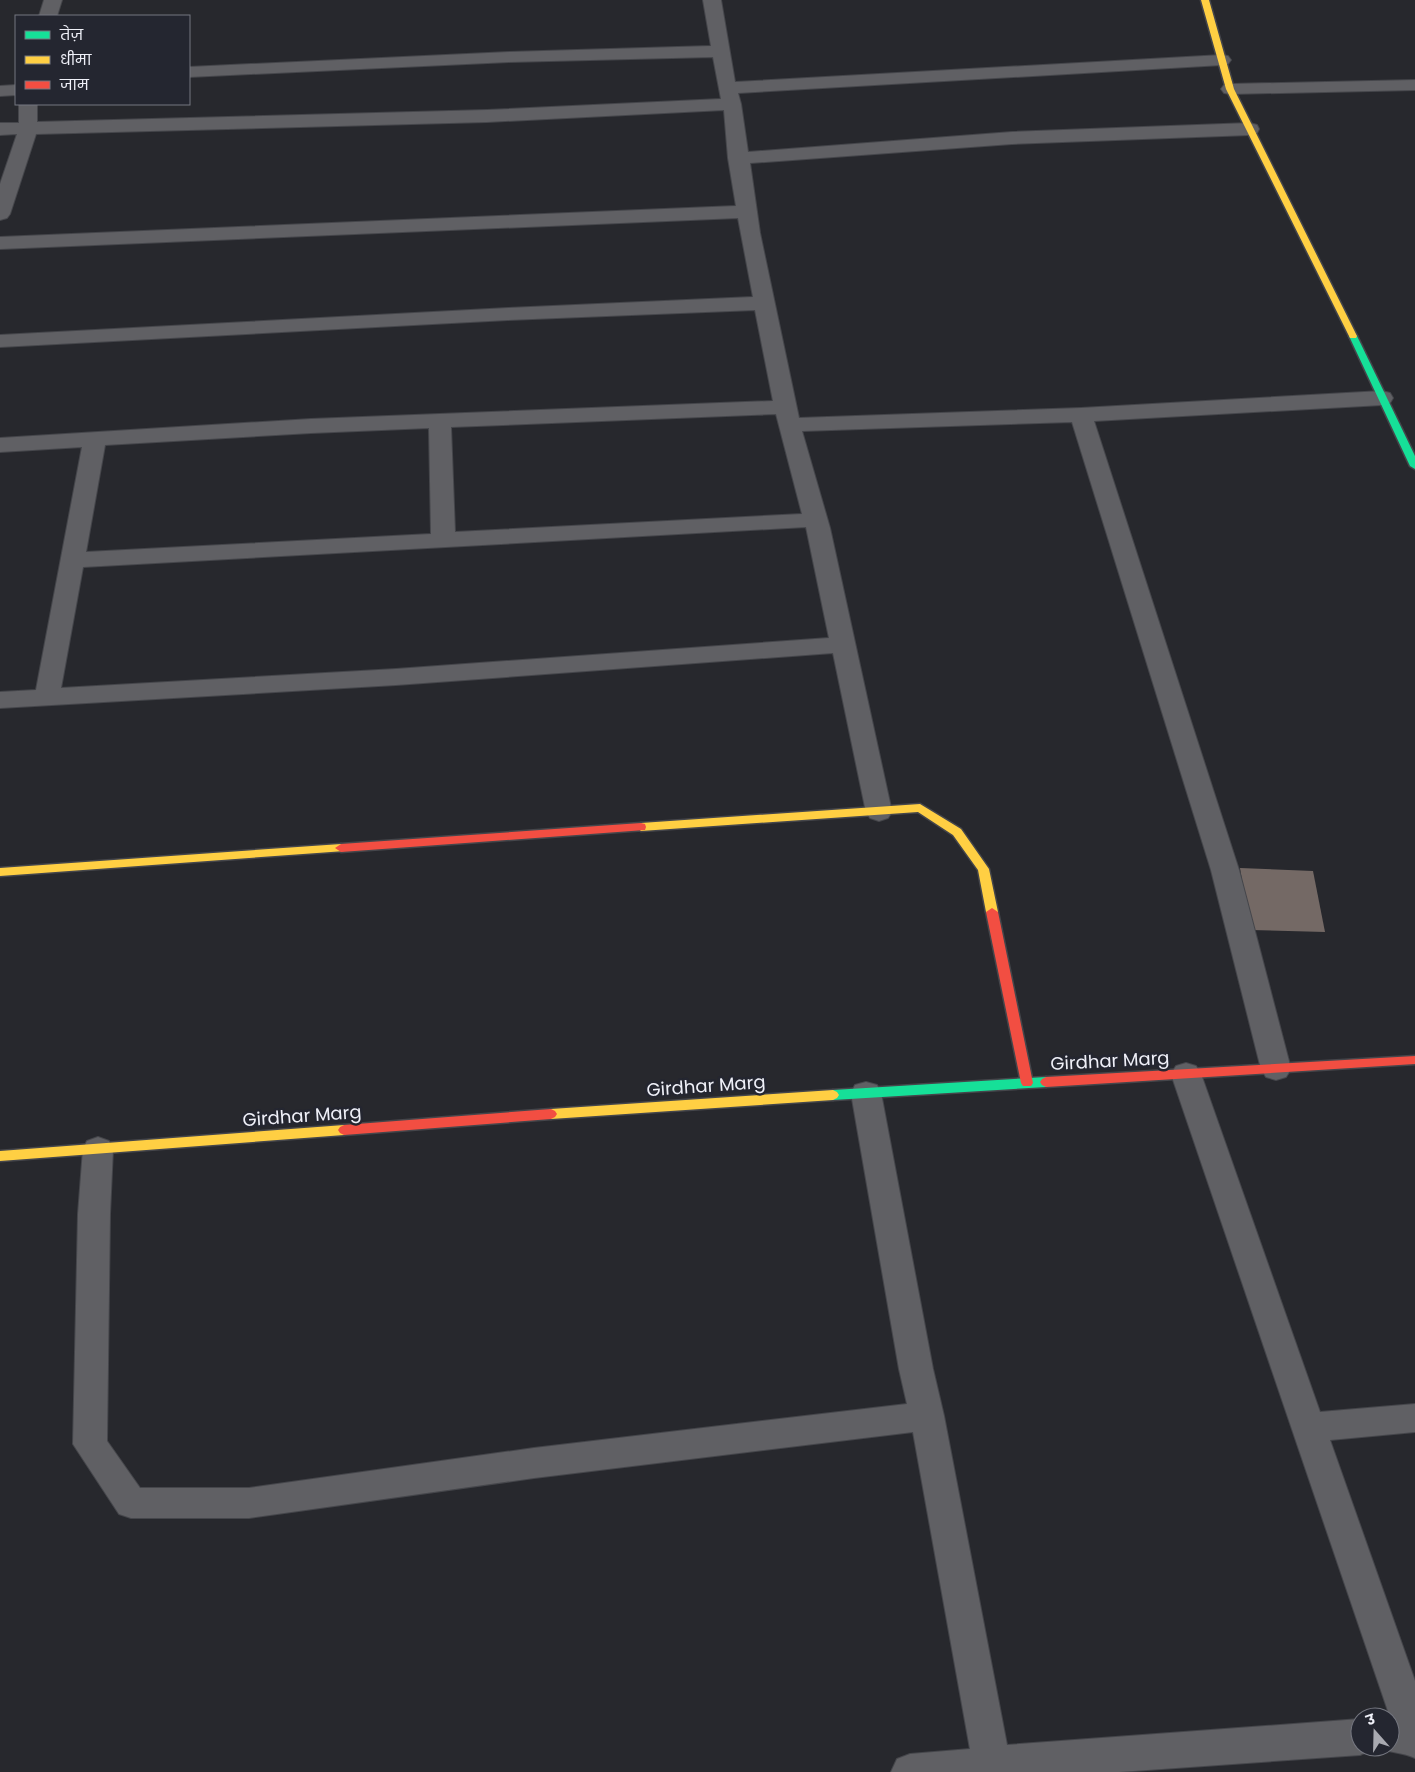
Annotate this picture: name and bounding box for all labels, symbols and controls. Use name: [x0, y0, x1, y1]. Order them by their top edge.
legend: [15, 15, 190, 105]
text: तेज़: [59, 24, 83, 45]
text: धीमा: [60, 49, 92, 70]
text: जाम: [59, 74, 90, 95]
street label: Girdhar Marg: [1050, 1045, 1170, 1076]
street label: Girdhar Marg: [646, 1069, 766, 1102]
street label: Girdhar Marg: [242, 1099, 362, 1132]
north arrow: [1350, 1707, 1400, 1757]
text: उ: [1362, 1709, 1379, 1731]

